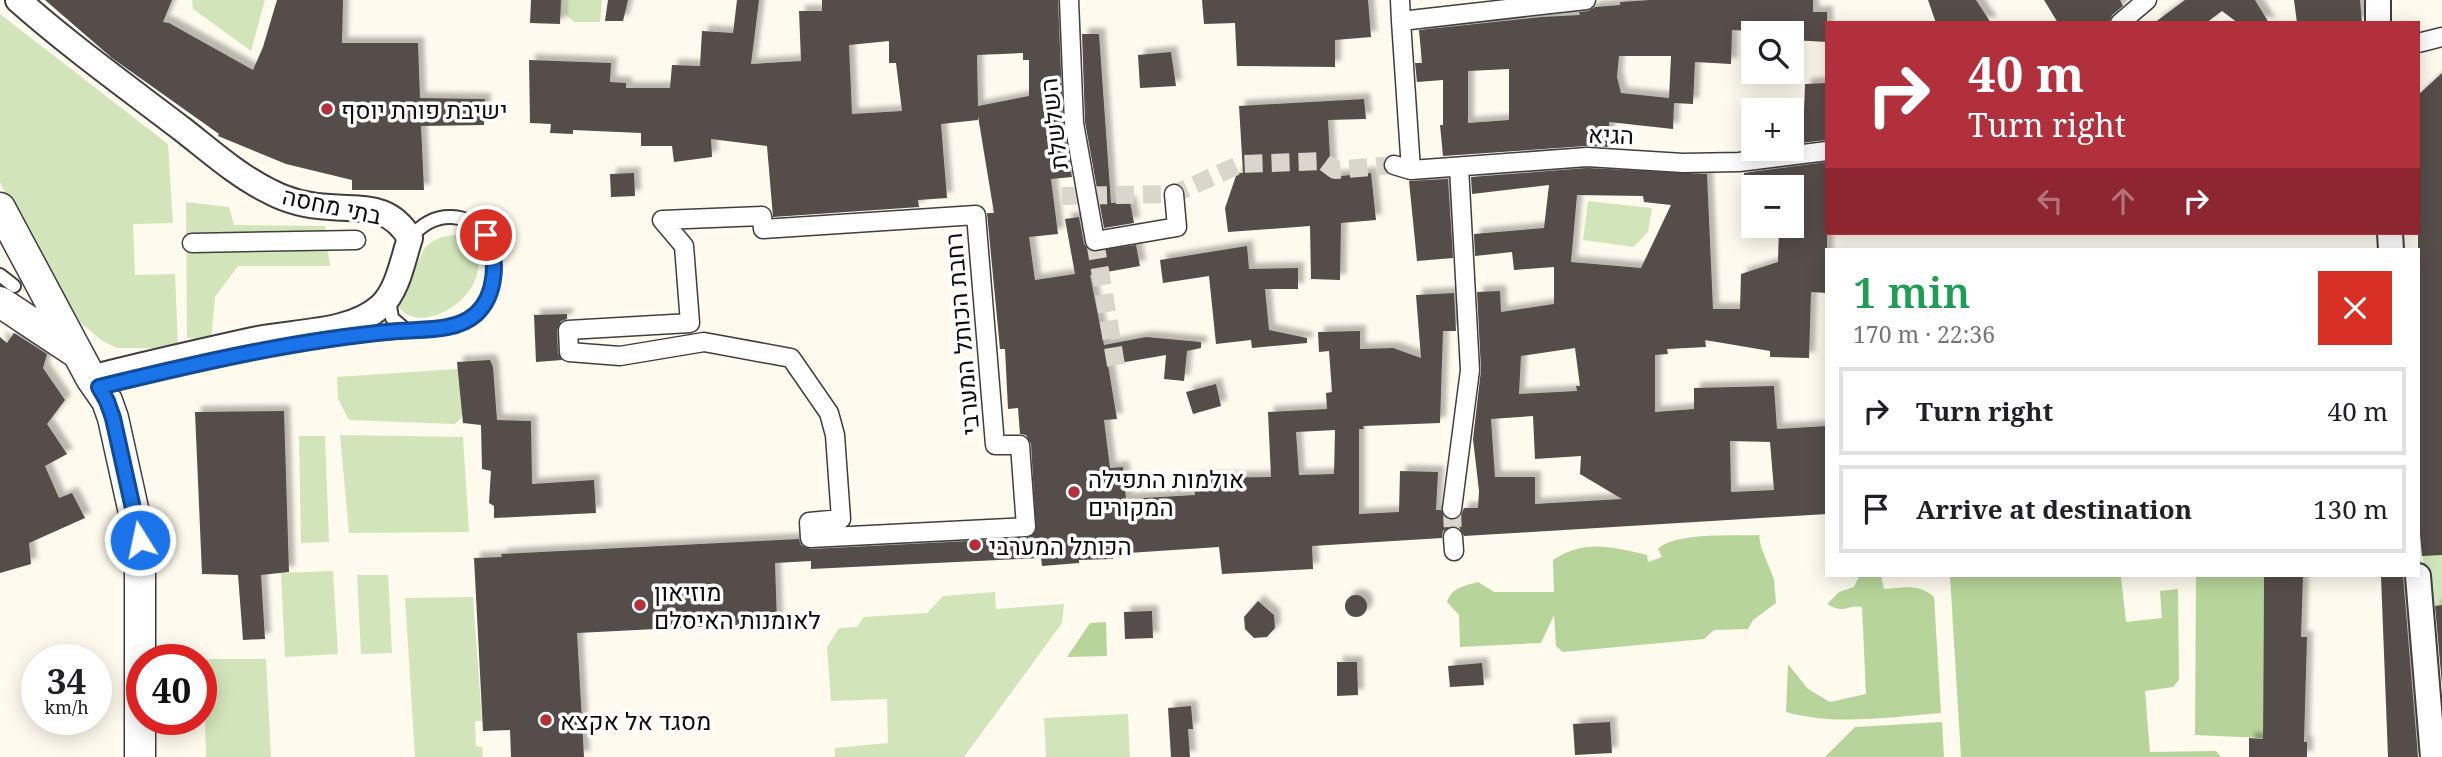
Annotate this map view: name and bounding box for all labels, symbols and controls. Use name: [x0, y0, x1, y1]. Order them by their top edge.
map controls: [1741, 21, 1804, 238]
button: search: [1741, 21, 1804, 84]
text: 40 m: [1968, 40, 2084, 106]
icon: right: [1853, 49, 1944, 140]
street label: השלשלת: [1031, 76, 1075, 172]
place label: ישיבת פורת יוסף: [341, 93, 507, 126]
button: +: [1741, 98, 1804, 161]
marker: ישיבת פורת יוסף: [319, 101, 335, 117]
text: Turn right: [1968, 103, 2126, 146]
street label: הגיא: [1587, 117, 1635, 151]
button: −: [1741, 175, 1804, 238]
street label: בתי מחסה: [280, 178, 385, 232]
icon: left: [2031, 182, 2069, 220]
icon: ahead: [2104, 182, 2142, 220]
icon: right: [2177, 182, 2215, 220]
pin: [456, 205, 516, 265]
icon: arrive: [467, 216, 505, 254]
street label: רחבת הכותל המערבי: [936, 232, 986, 436]
text: 1 min: [1853, 263, 1970, 320]
button: close: [2318, 271, 2392, 345]
text: 170 m · 22:36: [1853, 318, 1995, 350]
icon: right: [1857, 392, 1895, 430]
text: Turn right: [1916, 393, 2053, 429]
text: 40 m: [2328, 393, 2388, 429]
place label: אולמות התפילה המקורים: [1088, 462, 1244, 523]
marker: אולמות התפילה המקורים: [1066, 484, 1082, 500]
icon: arrive: [1857, 490, 1895, 528]
text: Arrive at destination: [1916, 491, 2192, 527]
text: 130 m: [2313, 491, 2388, 527]
position arrow: [103, 503, 177, 577]
place label: הכותל המערבי: [989, 529, 1132, 562]
marker: הכותל המערבי: [967, 537, 983, 553]
place label: מוזיאון לאומנות האיסלם: [654, 575, 821, 636]
marker: מוזיאון לאומנות האיסלם: [632, 597, 648, 613]
speed limit sign: 40: [126, 644, 217, 735]
text: 34: [47, 657, 86, 704]
text: km/h: [44, 695, 89, 719]
place label: מסגד אל אקצא: [560, 704, 711, 737]
marker: מסגד אל אקצא: [538, 712, 554, 728]

